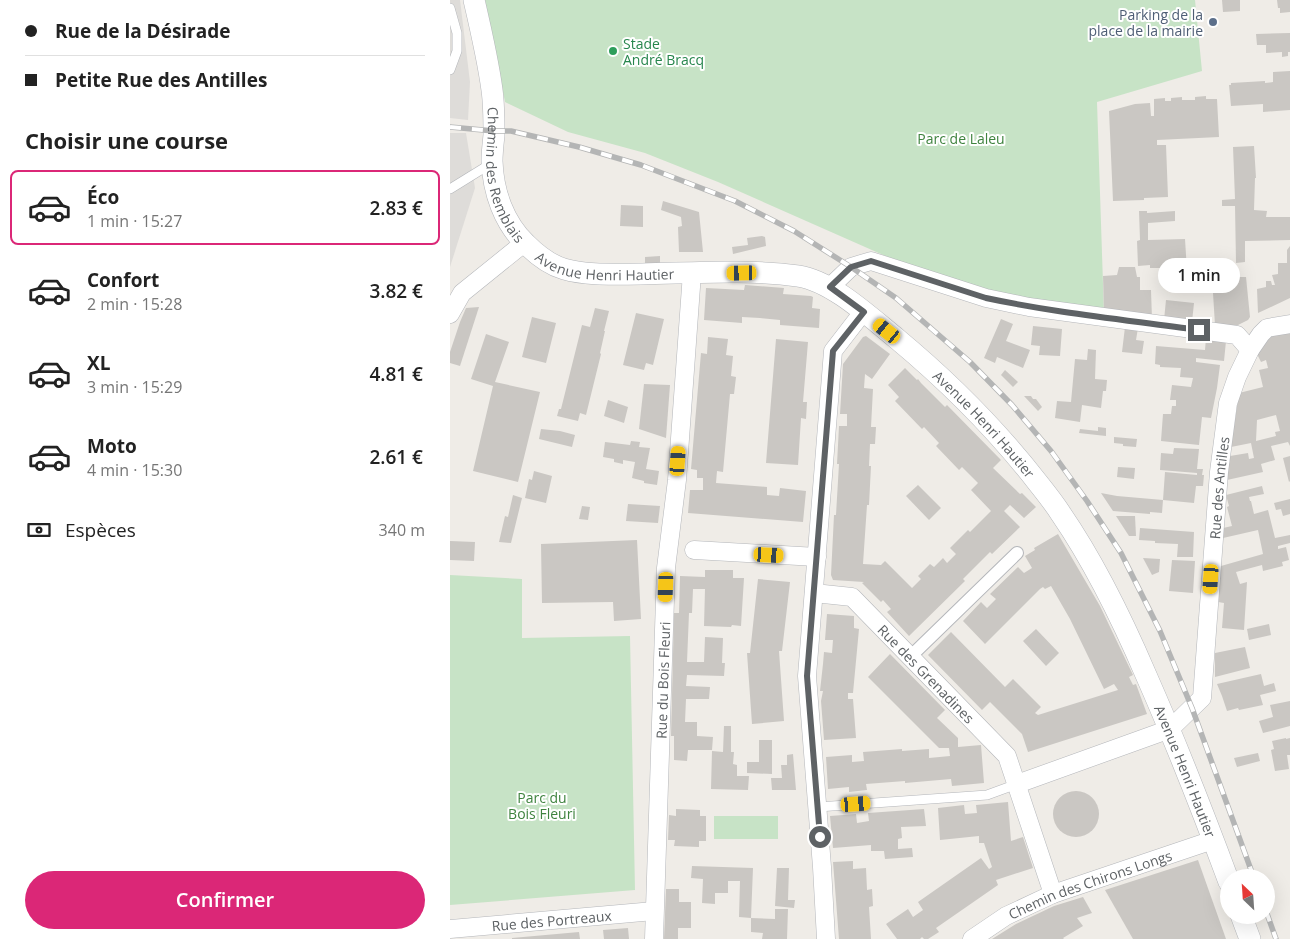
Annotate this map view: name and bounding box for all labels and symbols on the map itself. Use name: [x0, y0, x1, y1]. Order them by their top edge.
place label: Parking de la place de la mairie: [1089, 5, 1203, 40]
marker: Parking de la place de la mairie: [1207, 16, 1219, 28]
place label: Stade André Bracq: [623, 34, 704, 69]
marker: Stade André Bracq: [607, 45, 619, 57]
street label: Chemin des Remblais: [482, 107, 529, 246]
park label: Parc de Laleu: [917, 129, 1005, 148]
street label: Avenue Henri Hautier: [532, 247, 675, 284]
callout: 1 min: [1158, 258, 1240, 292]
car: [726, 265, 757, 281]
car: [870, 316, 903, 346]
route end: [1188, 319, 1210, 341]
street label: Avenue Henri Hautier: [929, 366, 1040, 482]
street label: Rue des Antilles: [1204, 435, 1233, 540]
car: [669, 446, 686, 476]
car: [753, 547, 784, 563]
car: [1202, 564, 1219, 594]
car: [657, 572, 674, 602]
street label: Rue des Grenadines: [874, 620, 979, 727]
street label: Rue du Bois Fleuri: [651, 621, 674, 739]
street label: Avenue Henri Hautier: [1151, 702, 1221, 840]
park label: Parc du Bois Fleuri: [508, 788, 576, 823]
car: [840, 795, 871, 813]
route start: [809, 826, 831, 848]
street label: Chemin des Chirons Longs: [1005, 845, 1175, 923]
north arrow: [1220, 869, 1275, 924]
street label: Rue des Portreaux: [491, 905, 613, 935]

